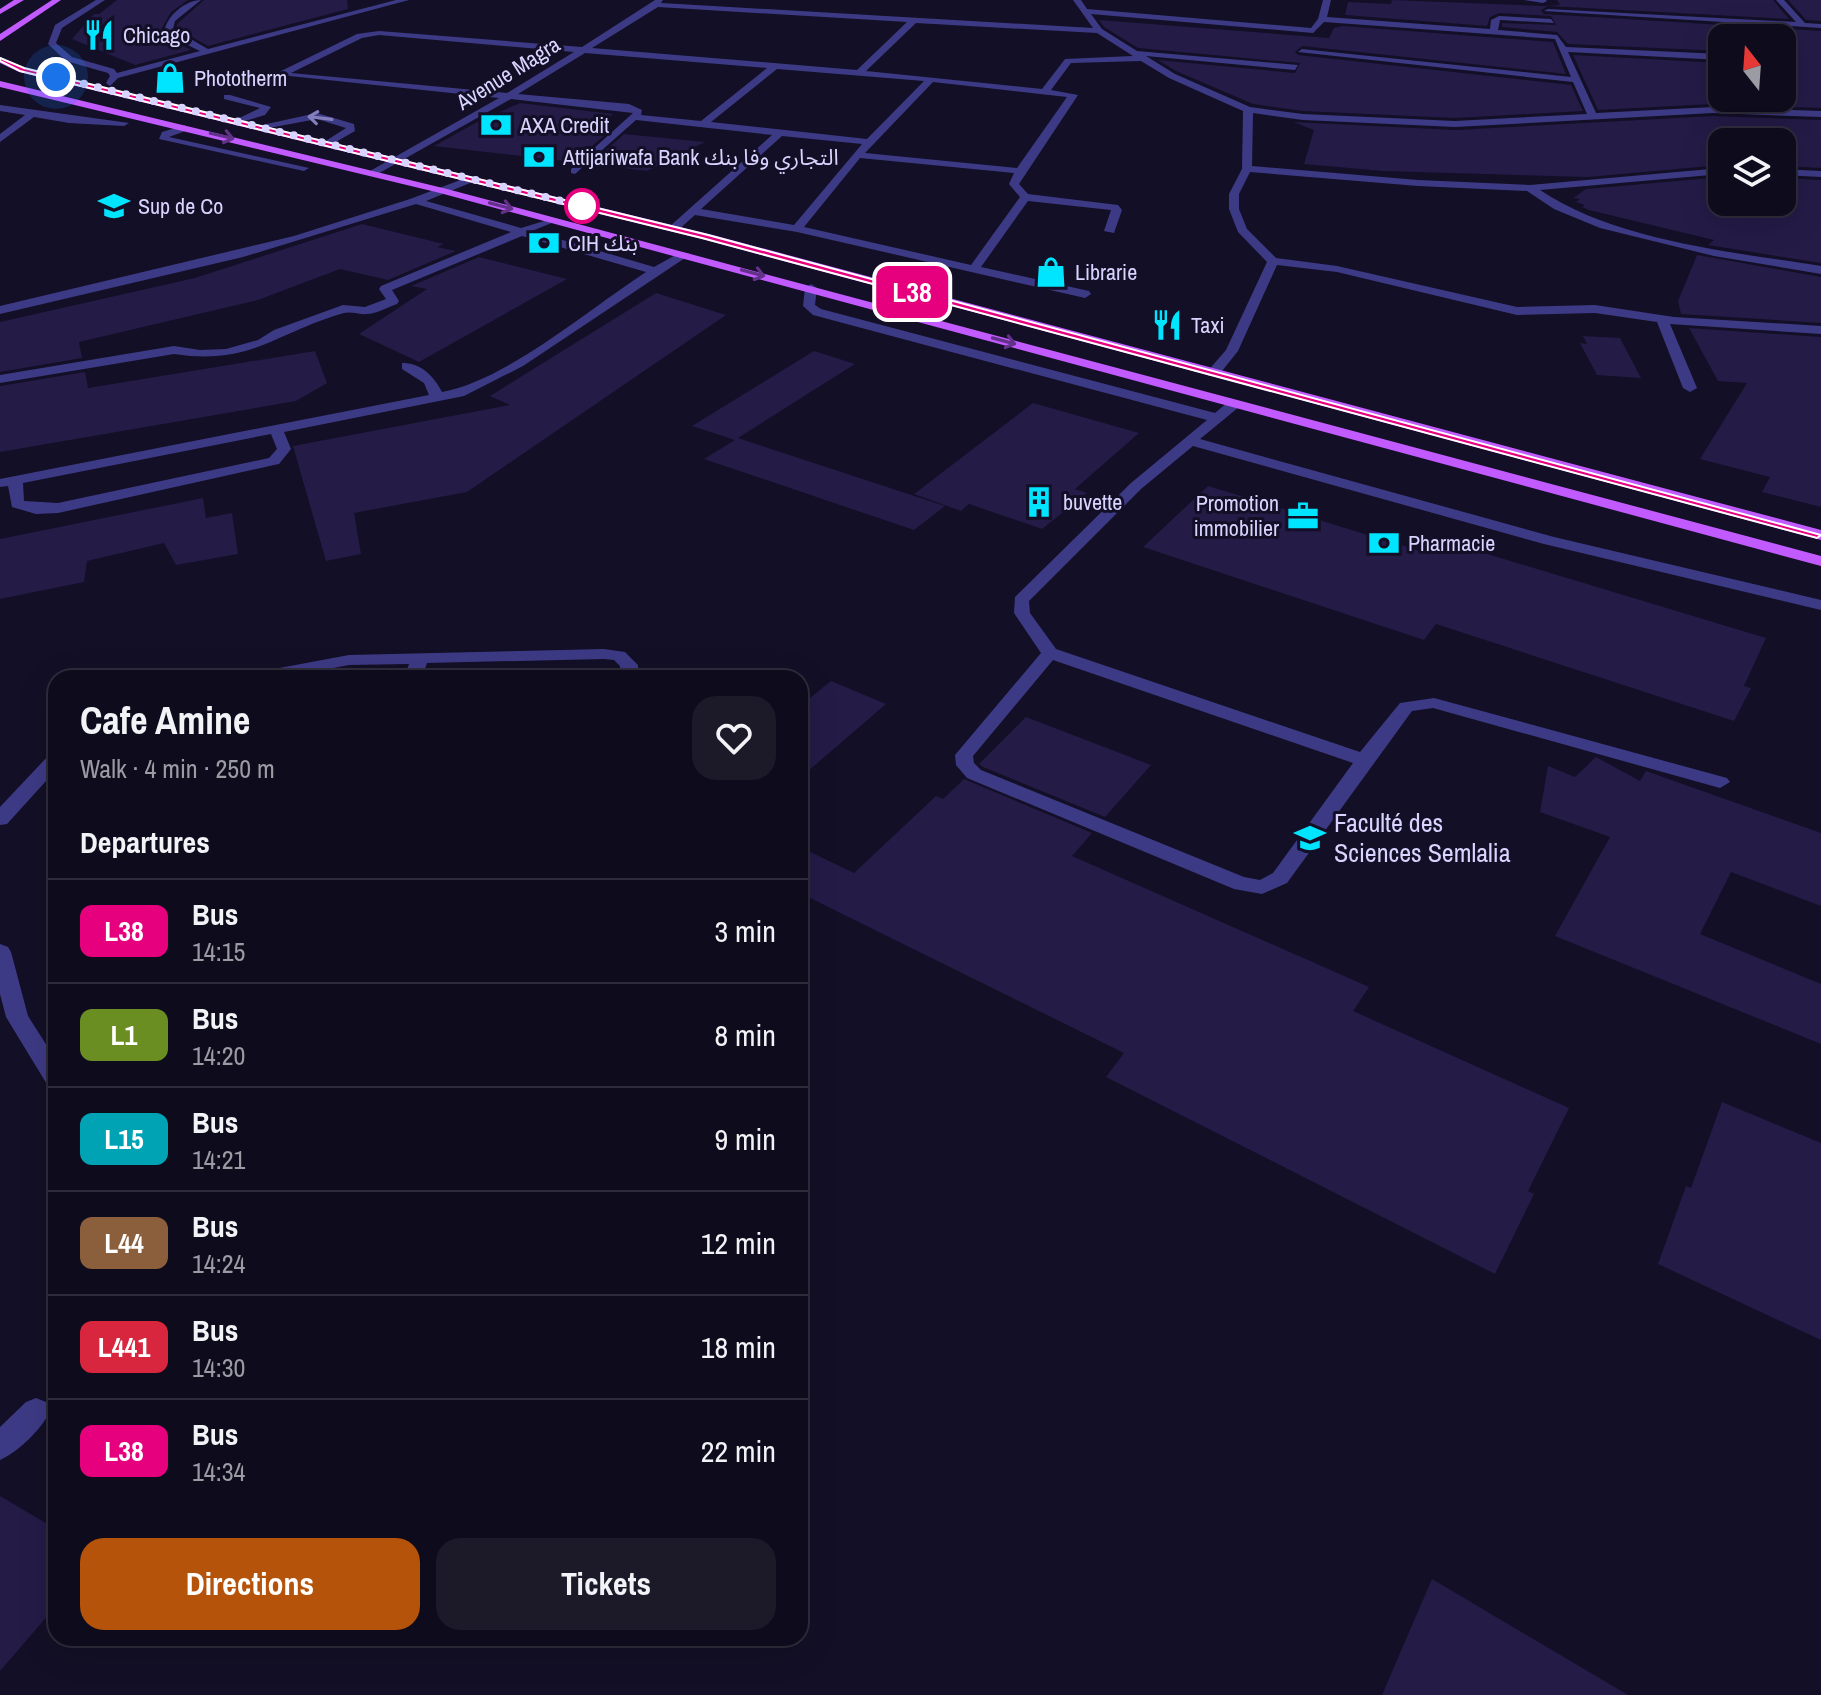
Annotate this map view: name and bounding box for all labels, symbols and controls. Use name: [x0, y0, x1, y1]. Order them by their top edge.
restaurant icon: Chicago: [82, 18, 116, 52]
place label: Chicago: [123, 20, 190, 50]
north arrow: [1708, 24, 1796, 112]
map controls: [1708, 24, 1796, 216]
street label: Avenue Magra: [450, 29, 566, 117]
your location: [36, 57, 76, 97]
shop icon: Phototherm: [153, 61, 187, 95]
place label: Phototherm: [194, 63, 287, 93]
bank icon: AXA Credit: [479, 108, 513, 142]
one-way arrow: [308, 110, 334, 125]
place label: AXA Credit: [519, 110, 609, 140]
button: layers: [1708, 128, 1796, 216]
one-way arrow: [209, 130, 234, 145]
bank icon: Attijariwafa Bank التجاري وفا بنك: [522, 140, 556, 174]
place label: Attijariwafa Bank التجاري وفا بنك: [562, 142, 839, 174]
school or university icon: Sup de Co: [97, 189, 131, 223]
unlabelled marker: [565, 189, 599, 223]
place label: Sup de Co: [138, 191, 223, 221]
one-way arrow: [488, 200, 514, 215]
bank icon: CIH بنك: [527, 226, 561, 260]
place label: CIH بنك: [568, 228, 638, 258]
shop icon: Librarie: [1034, 255, 1068, 289]
place label: Librarie: [1075, 257, 1137, 287]
one-way arrow: [739, 266, 765, 281]
line badge: L38: [866, 266, 958, 318]
text: L38: [892, 273, 932, 311]
restaurant icon: Taxi: [1150, 308, 1184, 342]
place label: Taxi: [1191, 310, 1224, 340]
one-way arrow: [990, 334, 1016, 349]
building icon: buvette: [1022, 485, 1056, 519]
place label: buvette: [1063, 487, 1122, 517]
place label: Promotion immobilier: [1194, 488, 1279, 543]
office icon: Promotion immobilier: [1286, 499, 1320, 533]
bank icon: Pharmacie: [1367, 526, 1401, 560]
place label: Pharmacie: [1408, 528, 1495, 558]
text: Cafe Amine: [80, 695, 250, 746]
button: heart: [692, 696, 776, 780]
text: Walk · 4 min · 250 m: [80, 751, 275, 786]
place label: Faculté des Sciences Semlalia: [1334, 805, 1511, 870]
school or university icon: Faculté des Sciences Semlalia: [1293, 821, 1327, 855]
text: Departures: [80, 822, 210, 862]
text: Bus: [192, 894, 238, 934]
text: 3 min: [714, 911, 776, 951]
text: L38: [104, 912, 144, 950]
text: 14:15: [192, 934, 245, 969]
text: Bus: [192, 998, 238, 1038]
text: 8 min: [714, 1015, 776, 1055]
text: L1: [111, 1016, 137, 1054]
text: 14:20: [192, 1038, 245, 1073]
text: Bus: [192, 1102, 238, 1142]
text: 9 min: [714, 1119, 776, 1159]
text: L15: [104, 1120, 144, 1158]
text: 14:21: [192, 1142, 245, 1177]
text: Bus: [192, 1206, 238, 1246]
text: 12 min: [701, 1223, 776, 1263]
text: L44: [104, 1224, 144, 1262]
text: 14:24: [192, 1246, 245, 1281]
text: Bus: [192, 1310, 238, 1350]
text: 18 min: [701, 1327, 776, 1367]
text: L441: [98, 1328, 150, 1366]
text: 14:30: [192, 1350, 245, 1385]
text: Bus: [192, 1414, 238, 1454]
text: 22 min: [701, 1431, 776, 1471]
text: L38: [104, 1432, 144, 1470]
text: 14:34: [192, 1454, 245, 1489]
button: Directions: [80, 1538, 420, 1630]
button: Tickets: [436, 1538, 776, 1630]

